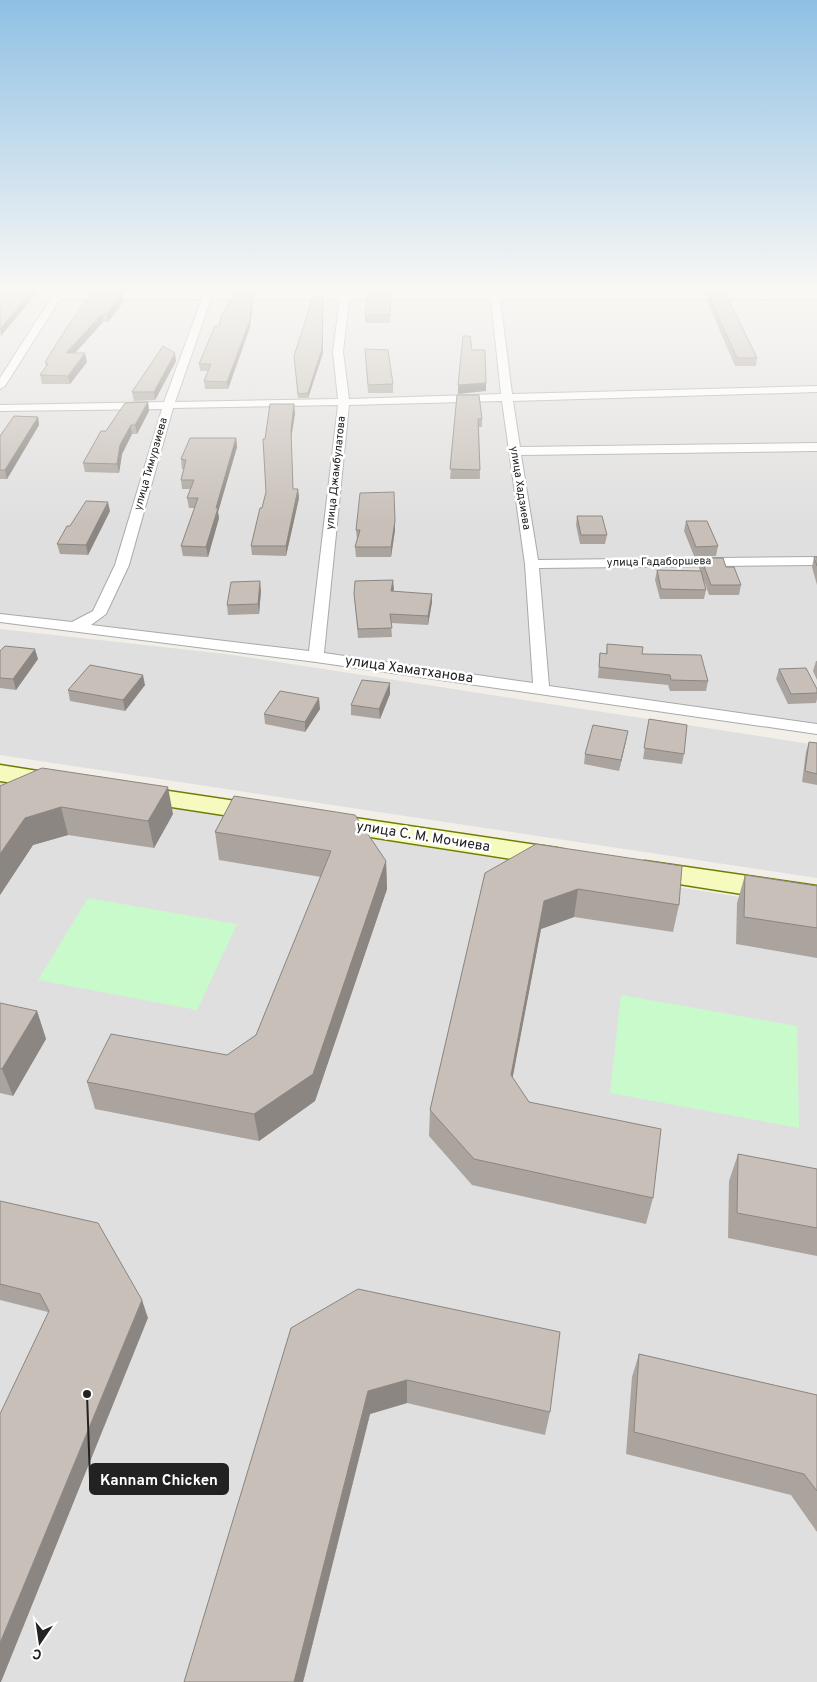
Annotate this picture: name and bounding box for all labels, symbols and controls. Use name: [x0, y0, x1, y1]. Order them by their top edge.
street label: улица Джамбулатова: [323, 415, 349, 531]
street label: улица Тимурзиева: [131, 416, 171, 512]
street label: улица Хадзиева: [506, 445, 534, 531]
street label: улица Гадаборшева: [607, 554, 712, 570]
street label: улица Хаматханова: [344, 653, 474, 687]
street label: улица С. М. Мочиева: [355, 818, 491, 856]
callout: Kannam Chicken: [90, 1464, 228, 1494]
text: Kannam Chicken: [100, 1472, 218, 1491]
north arrow: [15, 1617, 65, 1667]
text: С: [31, 1644, 44, 1662]

